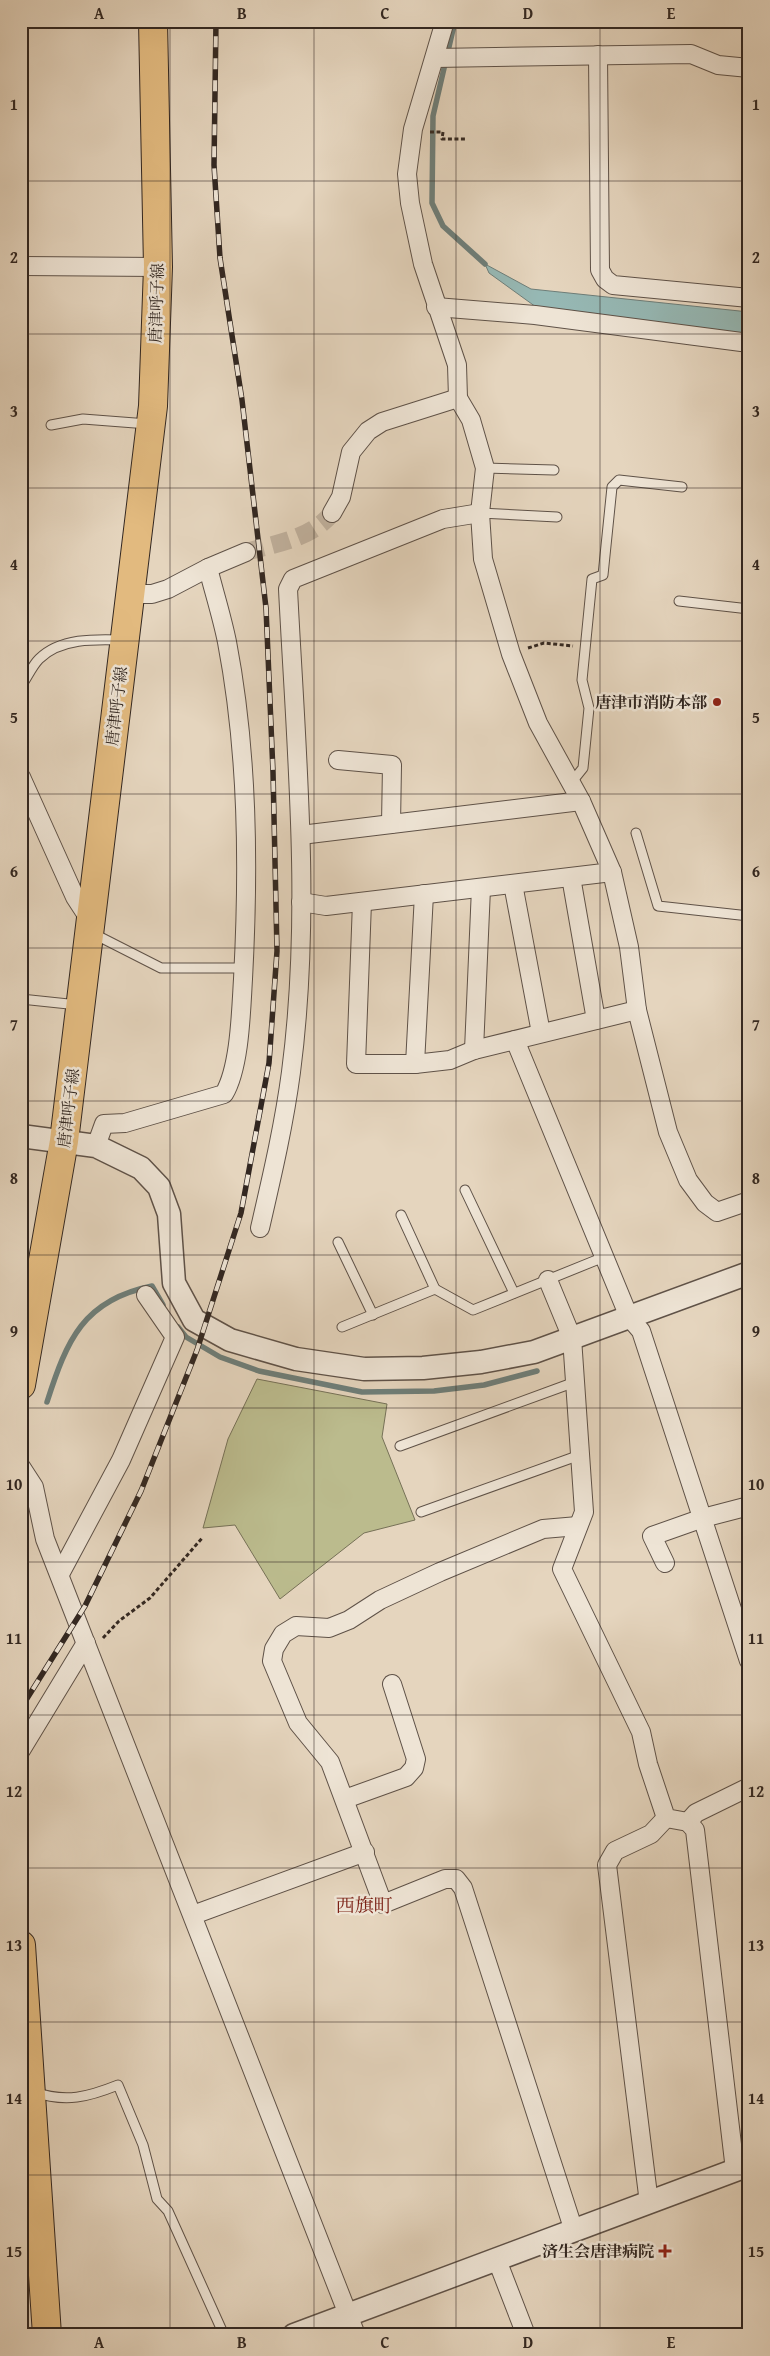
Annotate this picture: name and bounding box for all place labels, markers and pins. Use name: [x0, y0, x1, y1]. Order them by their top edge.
place label: 唐津市消防本部: [595, 690, 708, 714]
marker: 唐津市消防本部: [711, 696, 723, 708]
place label: 済生会唐津病院: [542, 2239, 654, 2263]
marker: 済生会唐津病院: [658, 2244, 672, 2258]

